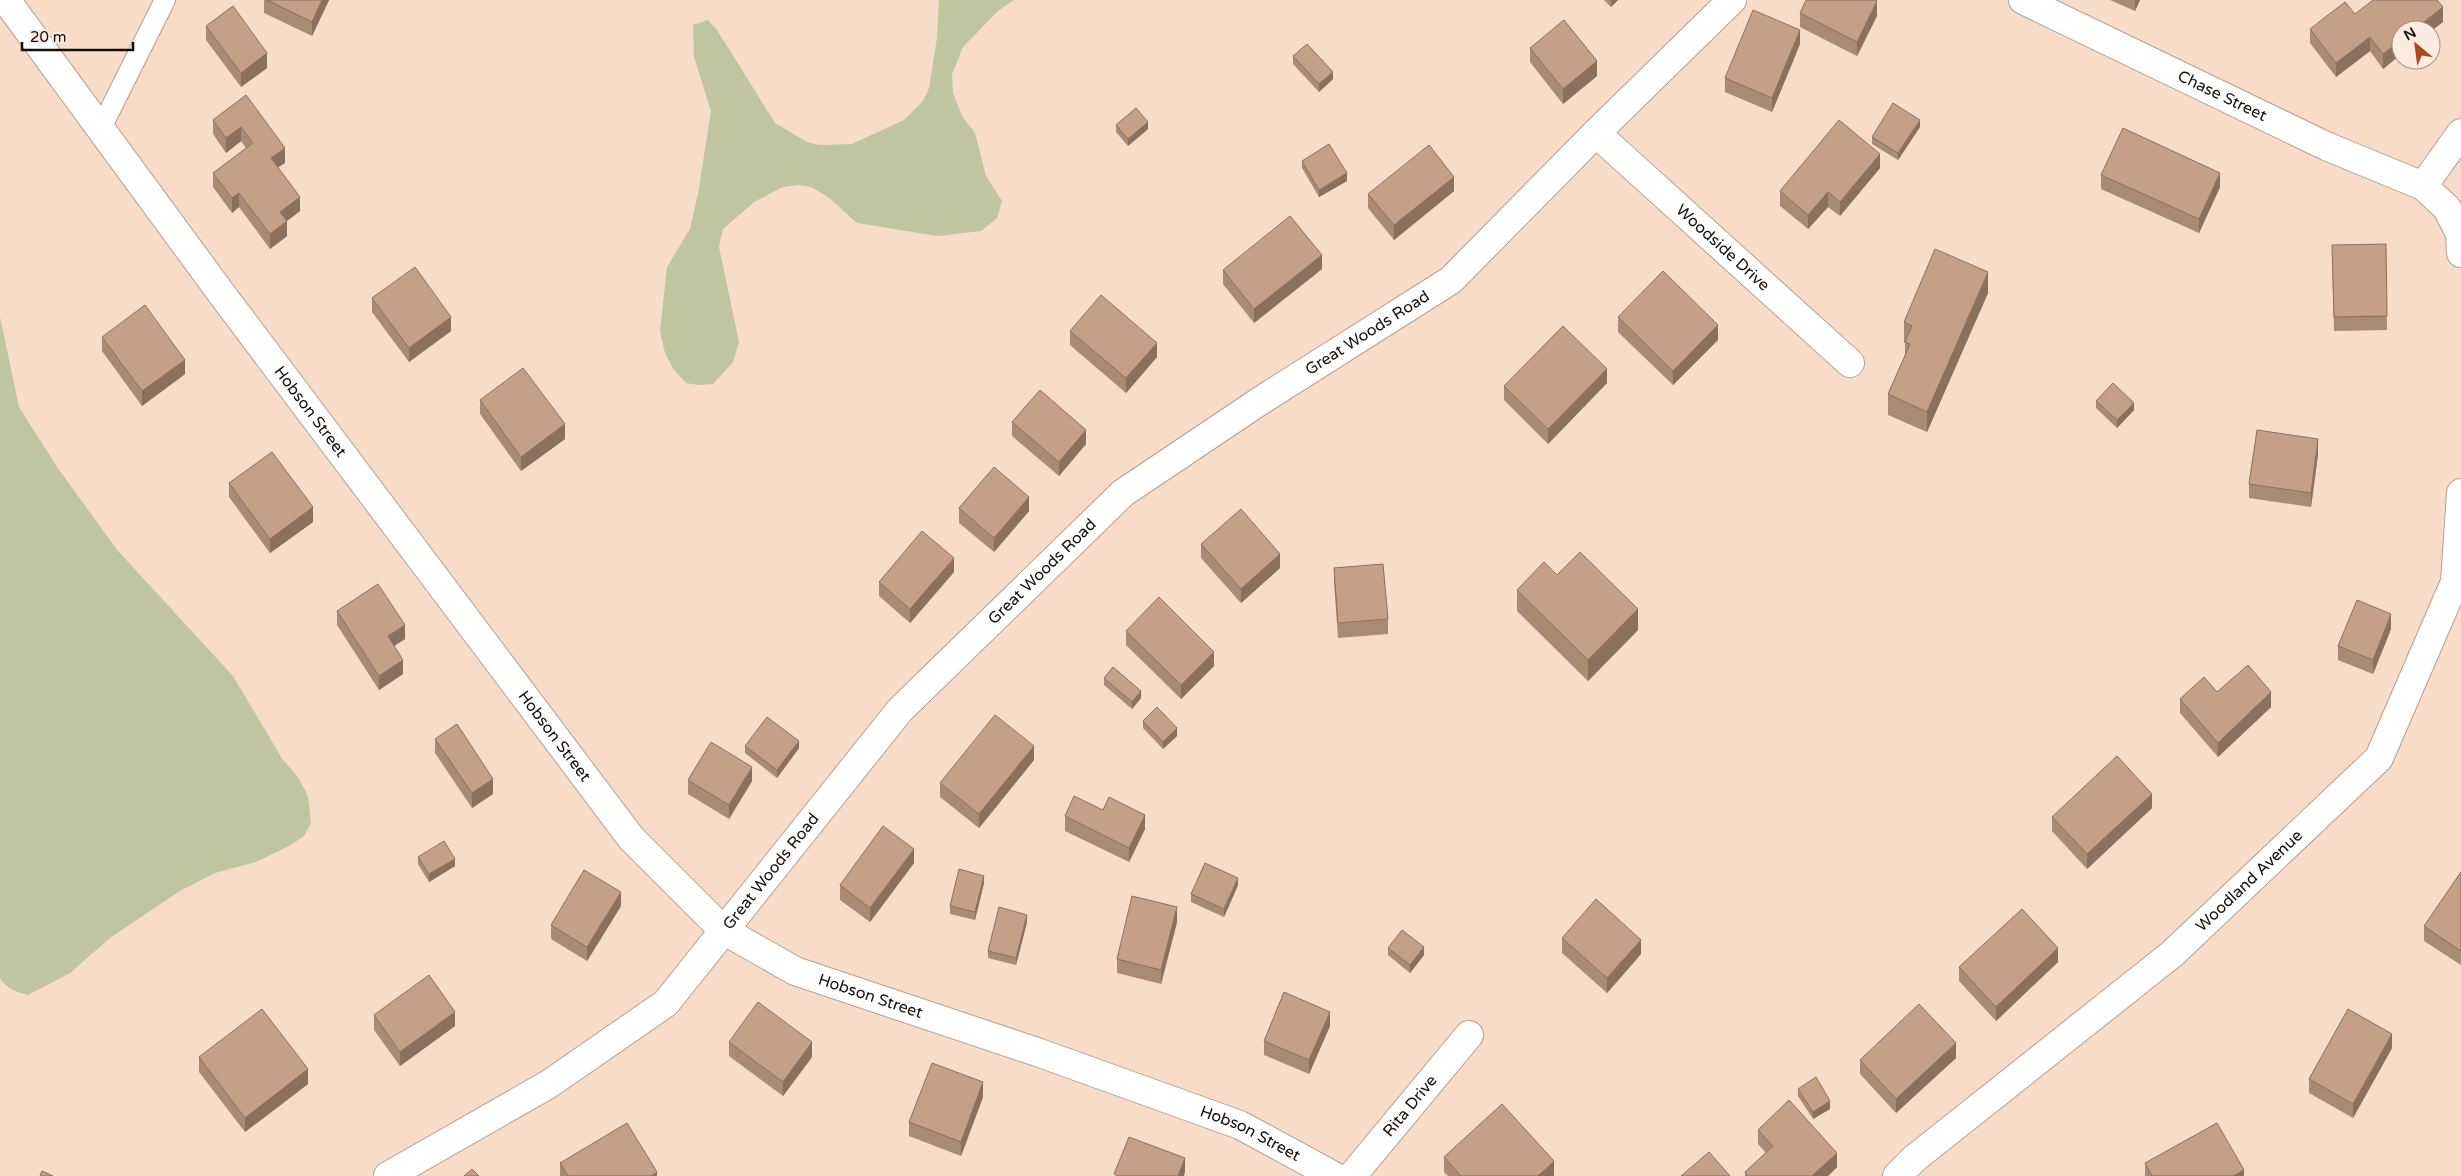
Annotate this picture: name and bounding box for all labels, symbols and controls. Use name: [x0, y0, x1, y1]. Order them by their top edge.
scale bar: [22, 20, 134, 52]
north arrow: [2391, 20, 2441, 70]
text: N: [2401, 24, 2419, 44]
text: 20 m: [30, 28, 67, 46]
street label: Chase Street: [2174, 66, 2270, 126]
street label: Woodside Drive: [1672, 200, 1774, 295]
street label: Great Woods Road: [1301, 286, 1433, 380]
street label: Hobson Street: [270, 362, 351, 461]
street label: Great Woods Road: [984, 515, 1100, 629]
street label: Hobson Street: [514, 687, 595, 786]
street label: Great Woods Road: [718, 809, 824, 934]
street label: Woodland Avenue: [2192, 826, 2307, 936]
street label: Hobson Street: [816, 970, 925, 1023]
street label: Rita Drive: [1379, 1071, 1441, 1141]
street label: Hobson Street: [1197, 1101, 1304, 1166]

